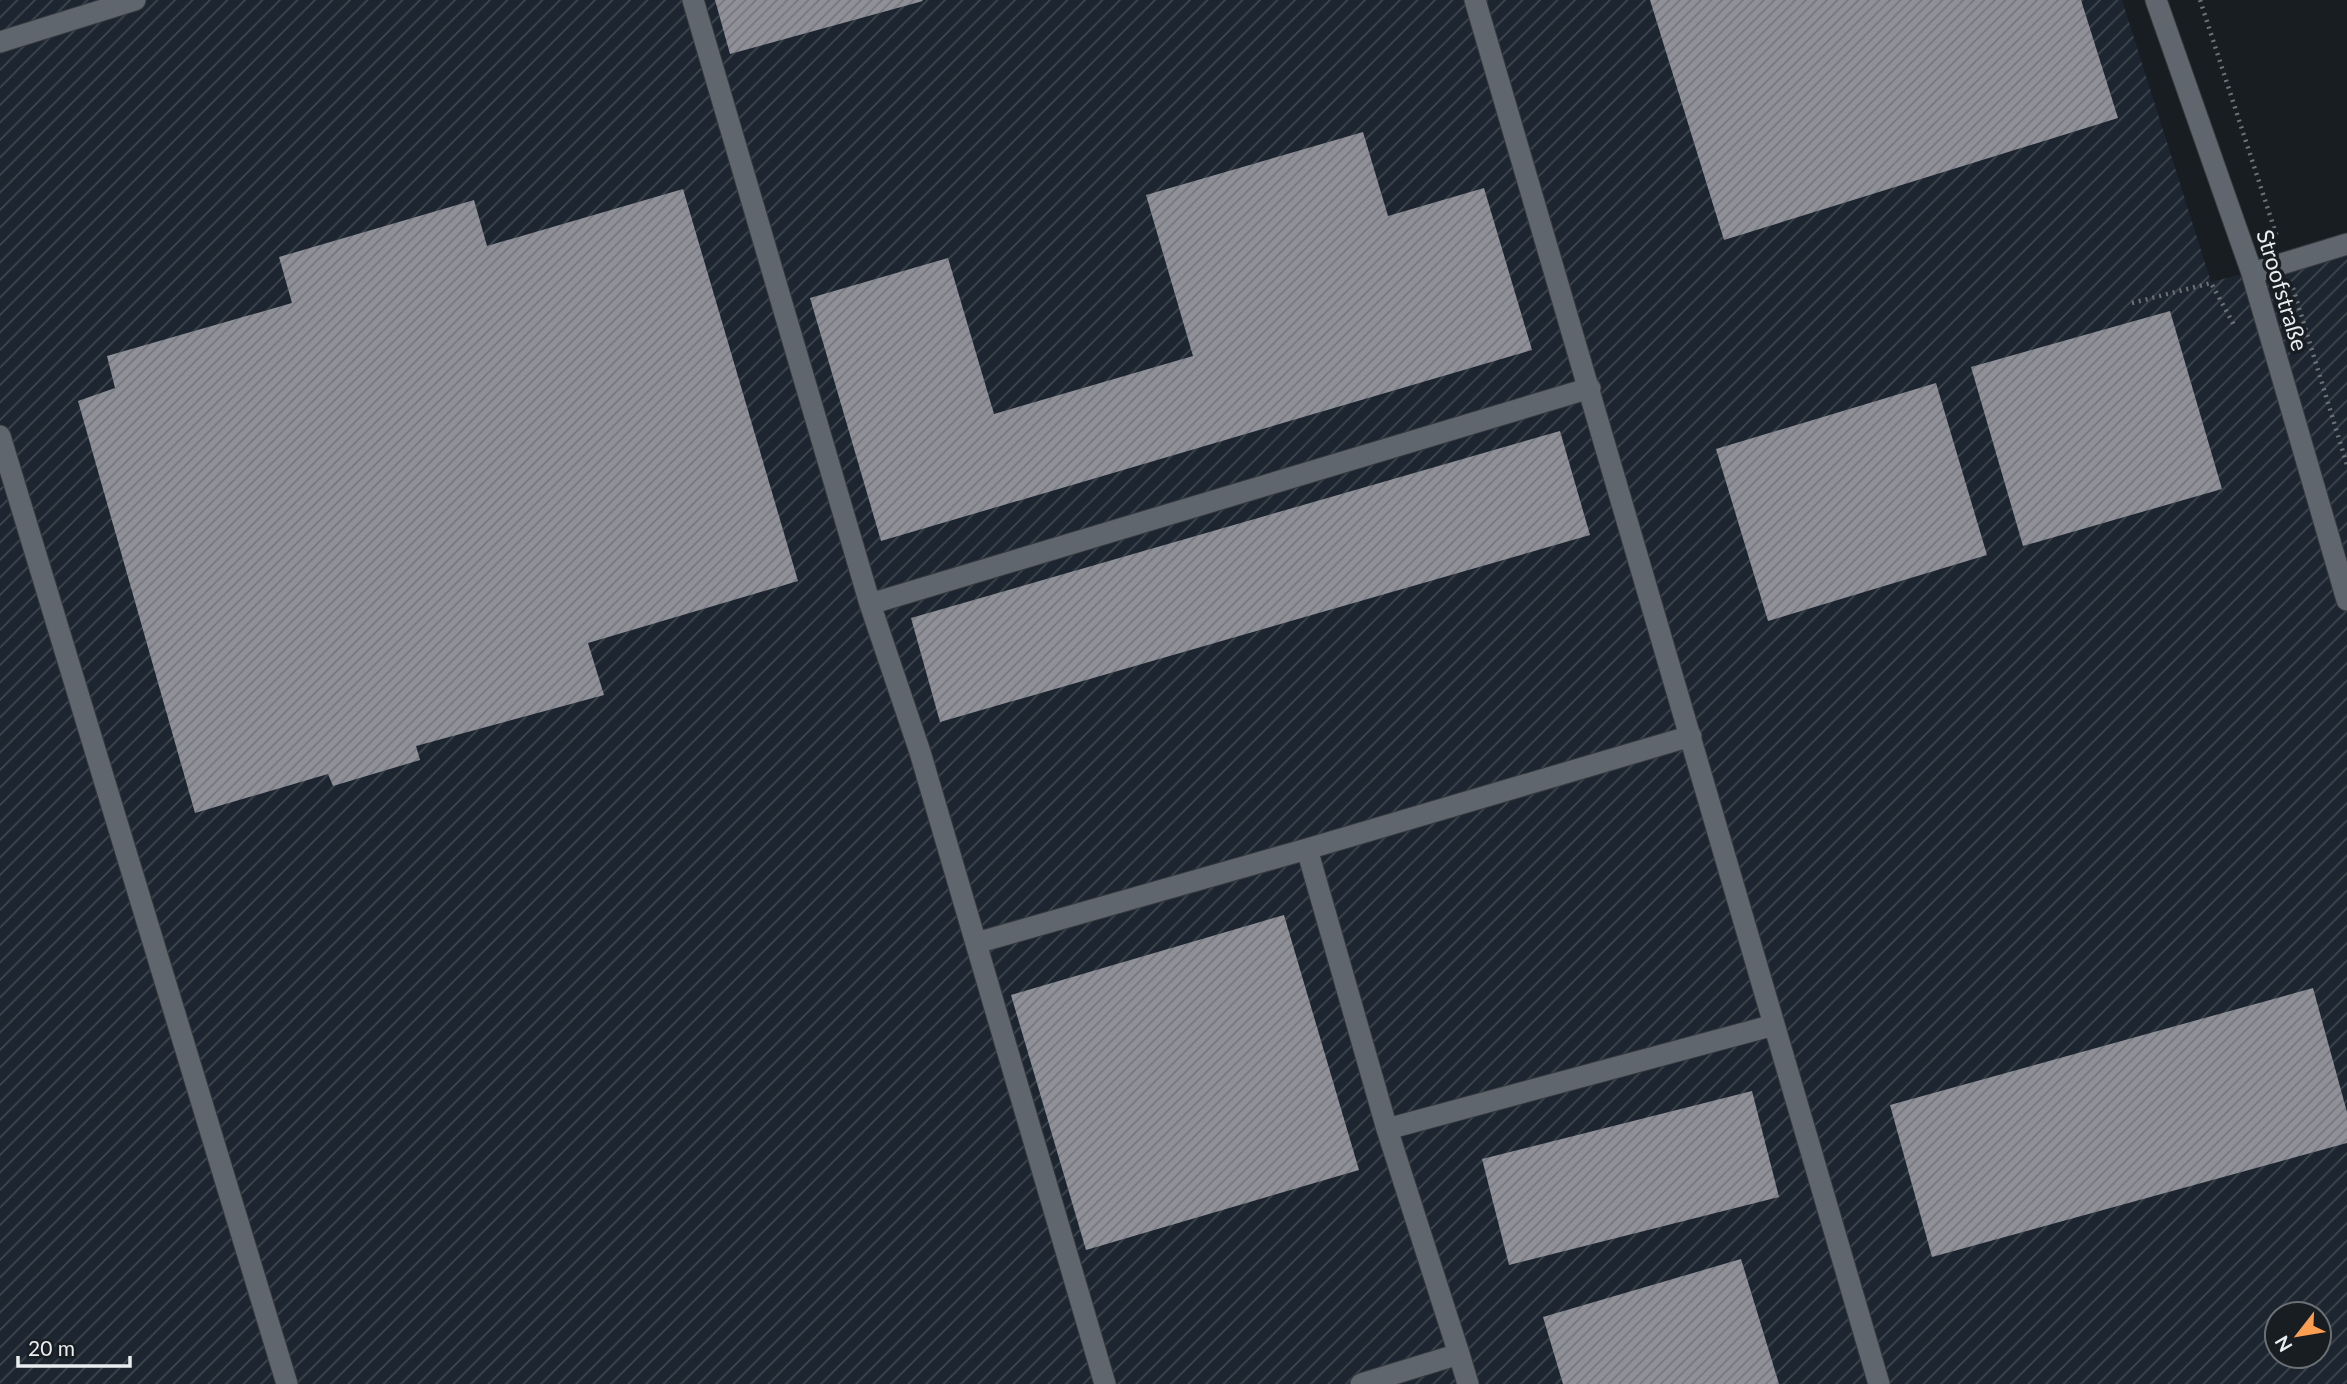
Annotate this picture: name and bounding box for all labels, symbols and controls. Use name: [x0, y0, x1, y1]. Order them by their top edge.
street label: Stroofstraße: [2251, 226, 2315, 354]
north arrow: [2263, 1300, 2333, 1370]
scale bar: [18, 1324, 130, 1368]
text: N: [2269, 1332, 2297, 1356]
text: 20 m: [28, 1335, 75, 1360]

